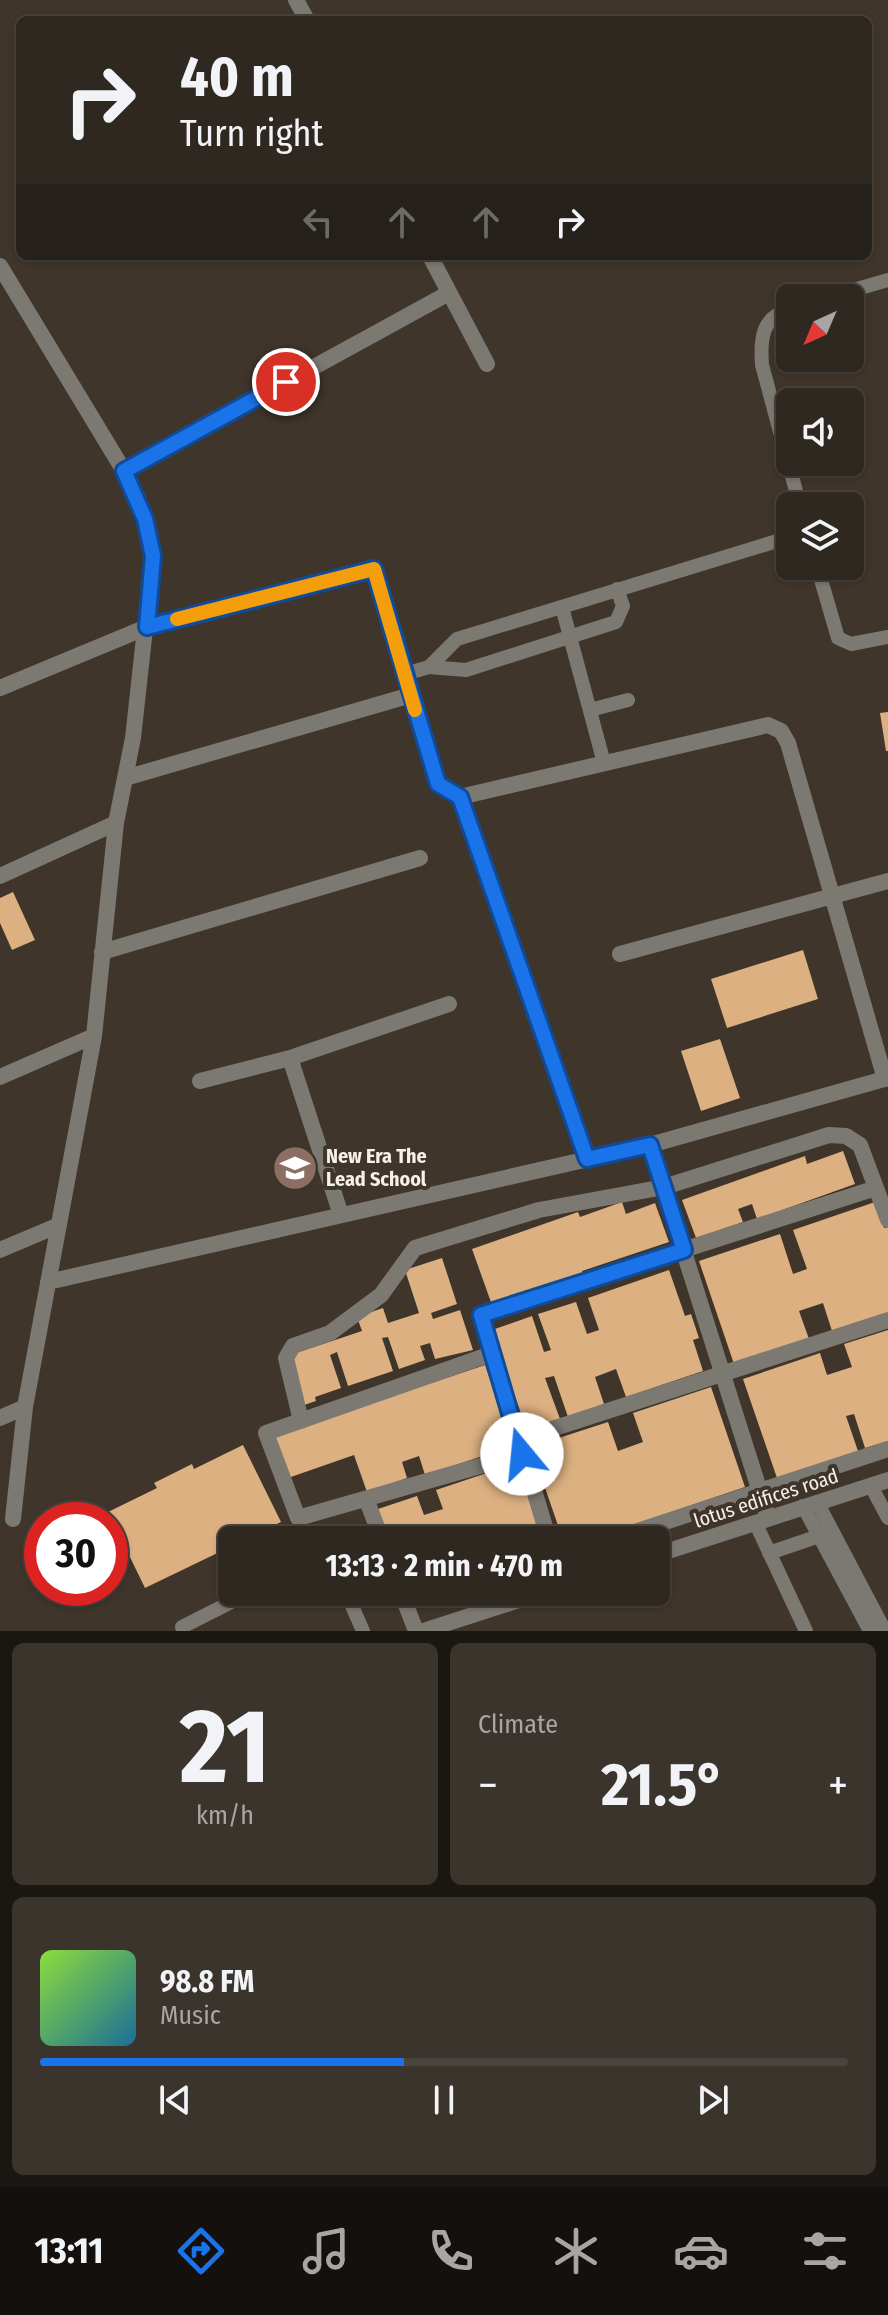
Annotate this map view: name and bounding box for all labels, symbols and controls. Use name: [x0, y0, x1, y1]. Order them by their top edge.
text: 40 m: [180, 44, 294, 111]
icon: right: [48, 48, 152, 152]
text: Turn right: [180, 112, 323, 156]
icon: left: [296, 200, 340, 244]
icon: ahead: [380, 200, 424, 244]
icon: ahead: [464, 200, 508, 244]
icon: right: [548, 200, 592, 244]
north arrow: [776, 284, 864, 372]
map controls: [776, 284, 864, 580]
pin: [252, 348, 320, 416]
icon: arrive: [264, 360, 308, 404]
button: sound: [776, 388, 864, 476]
button: layers: [776, 492, 864, 580]
school or university icon: New Era The Lead School: [271, 1144, 319, 1192]
place label: New Era The Lead School: [326, 1144, 427, 1191]
position arrow: [480, 1412, 564, 1496]
street label: lotus edifices road: [691, 1463, 841, 1533]
speed limit sign: 30: [24, 1502, 128, 1606]
text: 13:13 · 2 min · 470 m: [325, 1548, 563, 1584]
text: 21: [180, 1685, 270, 1810]
text: Climate: [478, 1709, 558, 1740]
text: 21.5°: [601, 1749, 725, 1821]
text: −: [478, 1759, 498, 1812]
text: +: [828, 1759, 848, 1812]
text: km/h: [196, 1800, 254, 1831]
text: 98.8 FM: [160, 1964, 254, 2000]
text: Music: [160, 2000, 221, 2031]
icon: previous: [153, 2078, 197, 2122]
icon: pause: [422, 2078, 466, 2122]
icon: next: [691, 2078, 735, 2122]
icon: directions: [173, 2223, 229, 2279]
icon: music: [298, 2223, 354, 2279]
icon: phone: [423, 2223, 479, 2279]
icon: climate: [548, 2223, 604, 2279]
icon: car: [673, 2223, 729, 2279]
icon: filters: [797, 2223, 853, 2279]
text: 13:11: [34, 2229, 104, 2273]

